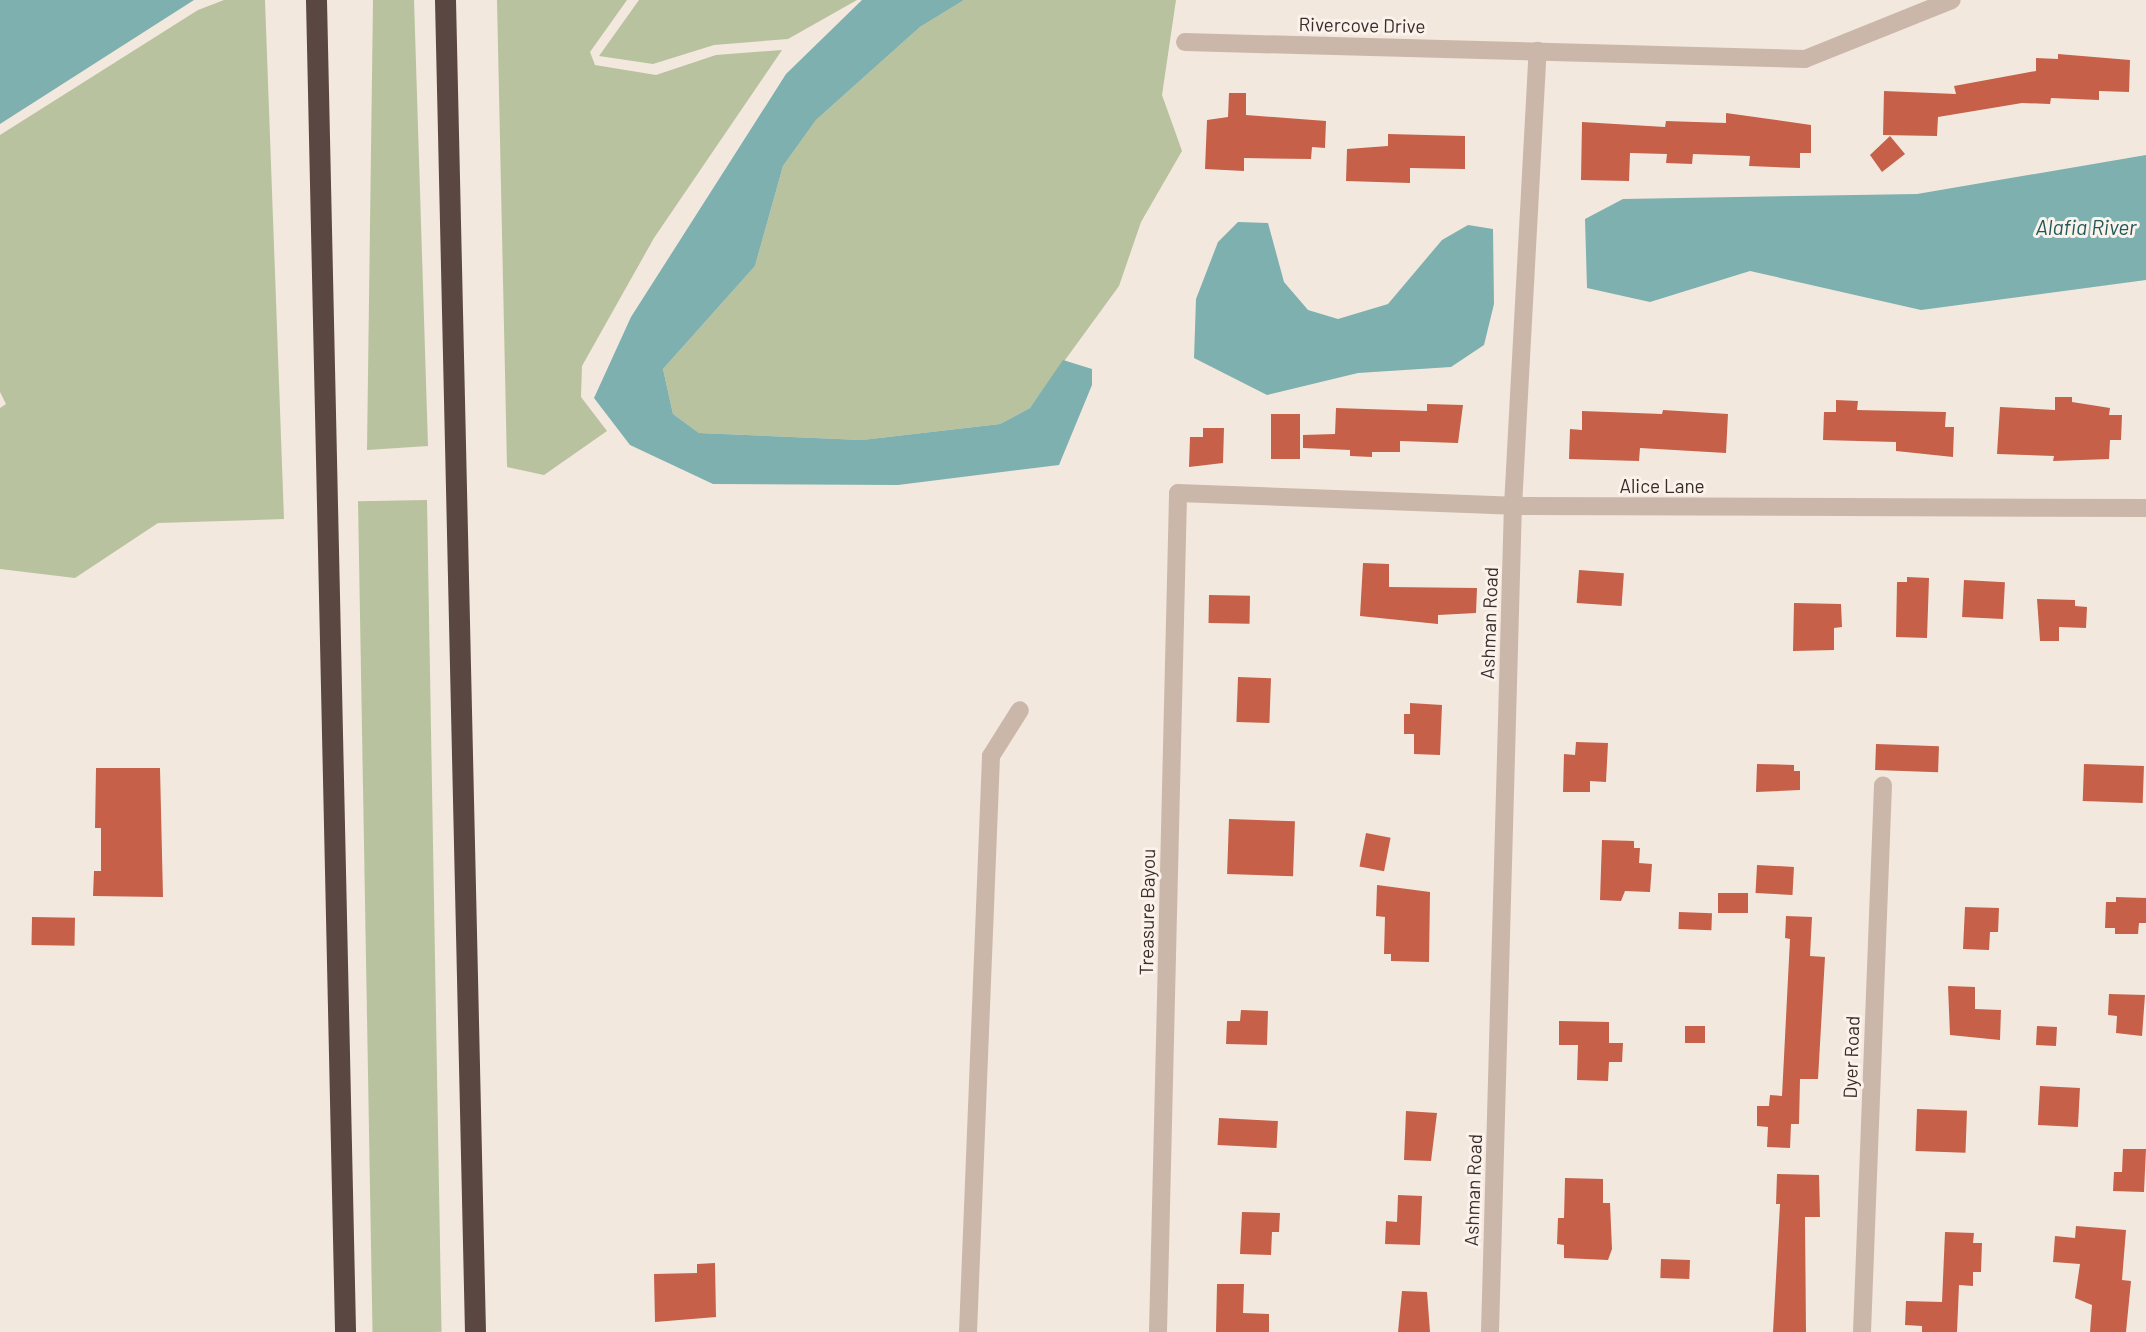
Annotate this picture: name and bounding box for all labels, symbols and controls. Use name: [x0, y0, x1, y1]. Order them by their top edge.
street label: Rivercove Drive: [1298, 12, 1426, 38]
water label: Alafia River: [2035, 214, 2137, 240]
street label: Alice Lane: [1619, 475, 1705, 497]
street label: Ashman Road: [1476, 566, 1502, 680]
street label: Treasure Bayou: [1134, 848, 1160, 976]
street label: Dyer Road: [1838, 1015, 1864, 1099]
street label: Ashman Road: [1460, 1133, 1486, 1247]

